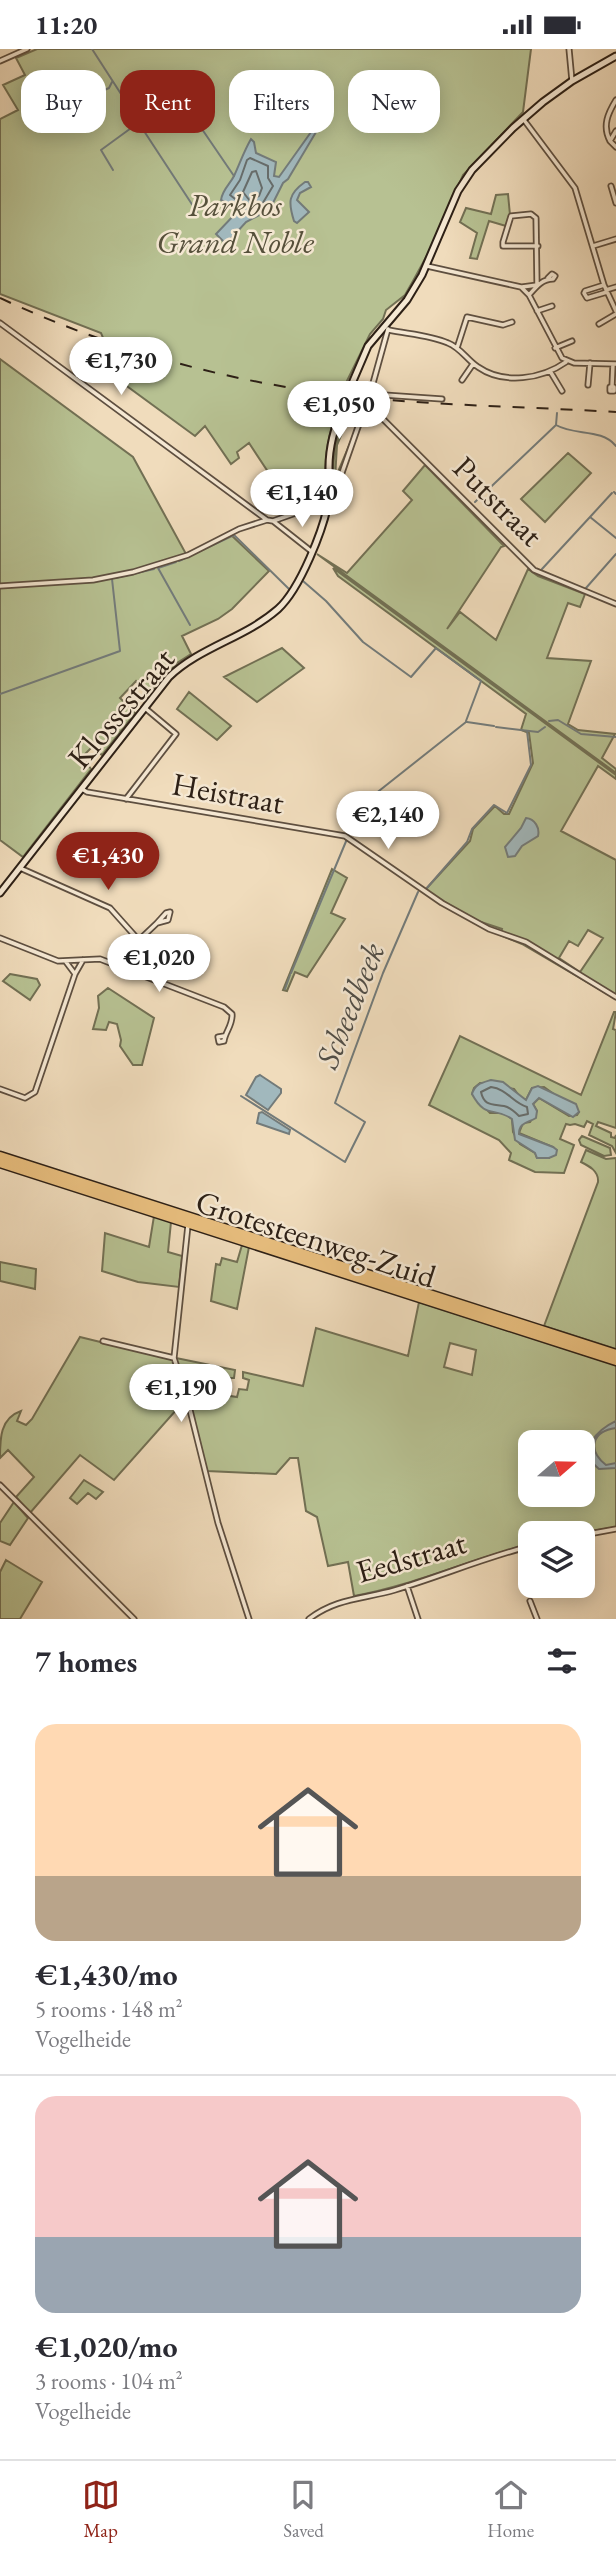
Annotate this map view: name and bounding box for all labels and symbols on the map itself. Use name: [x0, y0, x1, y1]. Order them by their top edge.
park label: Parkbos Grand Noble: [156, 184, 315, 263]
pin: €1,730: [64, 337, 178, 397]
pin: €1,050: [282, 381, 396, 441]
street label: Putstraat: [444, 447, 552, 555]
pin: €1,140: [245, 469, 359, 529]
street label: Klossestraat: [58, 639, 184, 777]
street label: Heistraat: [169, 763, 287, 823]
pin: €2,140: [331, 791, 445, 851]
pin: €1,430: [51, 833, 165, 892]
pin: €1,020: [102, 935, 216, 994]
water label: Scheedbeek: [304, 936, 394, 1075]
street label: Grotesteenweg-Zuid: [191, 1180, 442, 1298]
pin: €1,190: [124, 1365, 238, 1424]
north arrow: [518, 1430, 595, 1507]
street label: Eedstraat: [351, 1521, 471, 1593]

